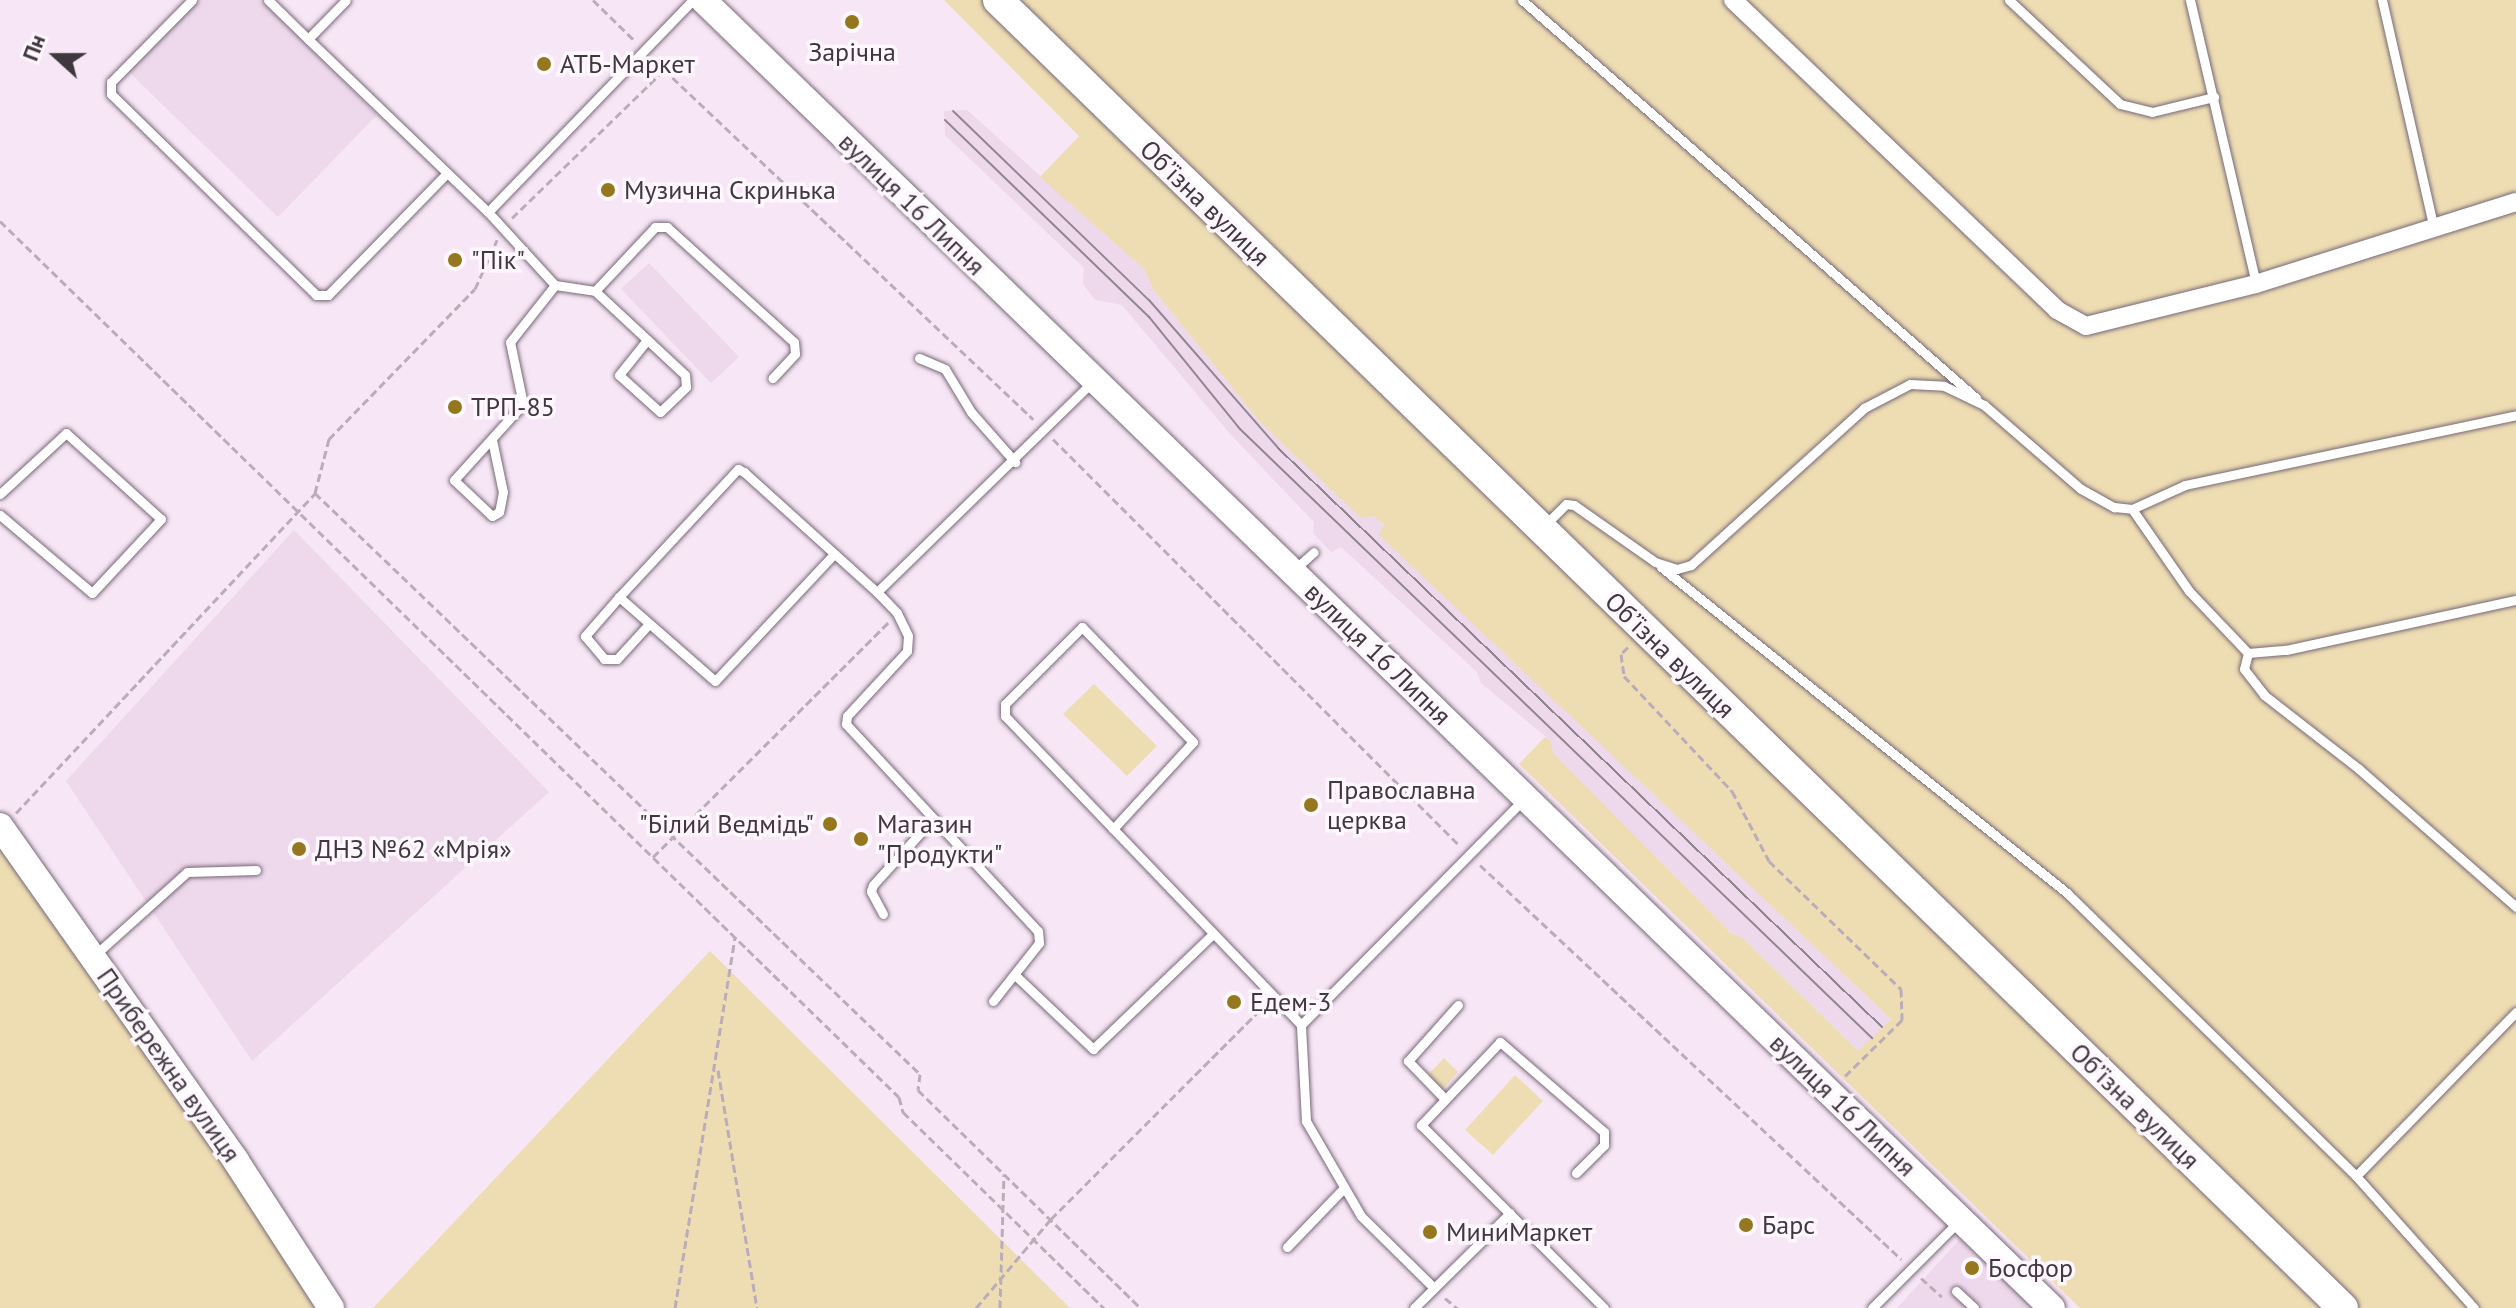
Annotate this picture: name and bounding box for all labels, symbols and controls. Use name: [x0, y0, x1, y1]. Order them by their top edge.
marker: Зарічна: [841, 11, 863, 33]
north arrow: [16, 16, 96, 96]
text: Пн: [16, 30, 51, 64]
place label: Зарічна: [808, 36, 896, 68]
place label: АТБ-Маркет: [560, 48, 695, 80]
marker: АТБ-Маркет: [535, 55, 553, 73]
street label: вулиця 16 Липня: [832, 126, 992, 282]
street label: Обʼїзна вулиця: [1134, 133, 1276, 273]
place label: Музична Скринька: [624, 174, 836, 206]
marker: Музична Скринька: [599, 181, 617, 199]
place label: "Пік": [471, 244, 525, 276]
marker: "Пік": [446, 251, 464, 269]
place label: ТРП-85: [471, 391, 555, 423]
marker: ТРП-85: [446, 398, 464, 416]
street label: вулиця 16 Липня: [1298, 576, 1458, 732]
street label: Обʼїзна вулиця: [1599, 585, 1741, 725]
place label: Православна церква: [1327, 774, 1476, 836]
marker: Православна церква: [1302, 796, 1320, 814]
place label: "Білий Ведмідь": [639, 808, 814, 840]
place label: Магазин "Продукти": [877, 808, 1003, 870]
marker: "Білий Ведмідь": [821, 815, 839, 833]
marker: Магазин "Продукти": [852, 830, 870, 848]
place label: ДНЗ №62 «Мрія»: [315, 833, 512, 865]
marker: ДНЗ №62 «Мрія»: [290, 840, 308, 858]
street label: Прибережна вулиця: [90, 962, 248, 1168]
place label: Едем-3: [1250, 986, 1332, 1018]
marker: Едем-3: [1225, 993, 1243, 1011]
street label: вулиця 16 Липня: [1763, 1027, 1923, 1183]
street label: Обʼїзна вулиця: [2064, 1036, 2206, 1176]
place label: Барс: [1762, 1209, 1815, 1241]
place label: МиниМаркет: [1446, 1216, 1592, 1248]
marker: Барс: [1737, 1216, 1755, 1234]
marker: МиниМаркет: [1421, 1223, 1439, 1241]
place label: Босфор: [1988, 1252, 2073, 1284]
marker: Босфор: [1963, 1259, 1981, 1277]

